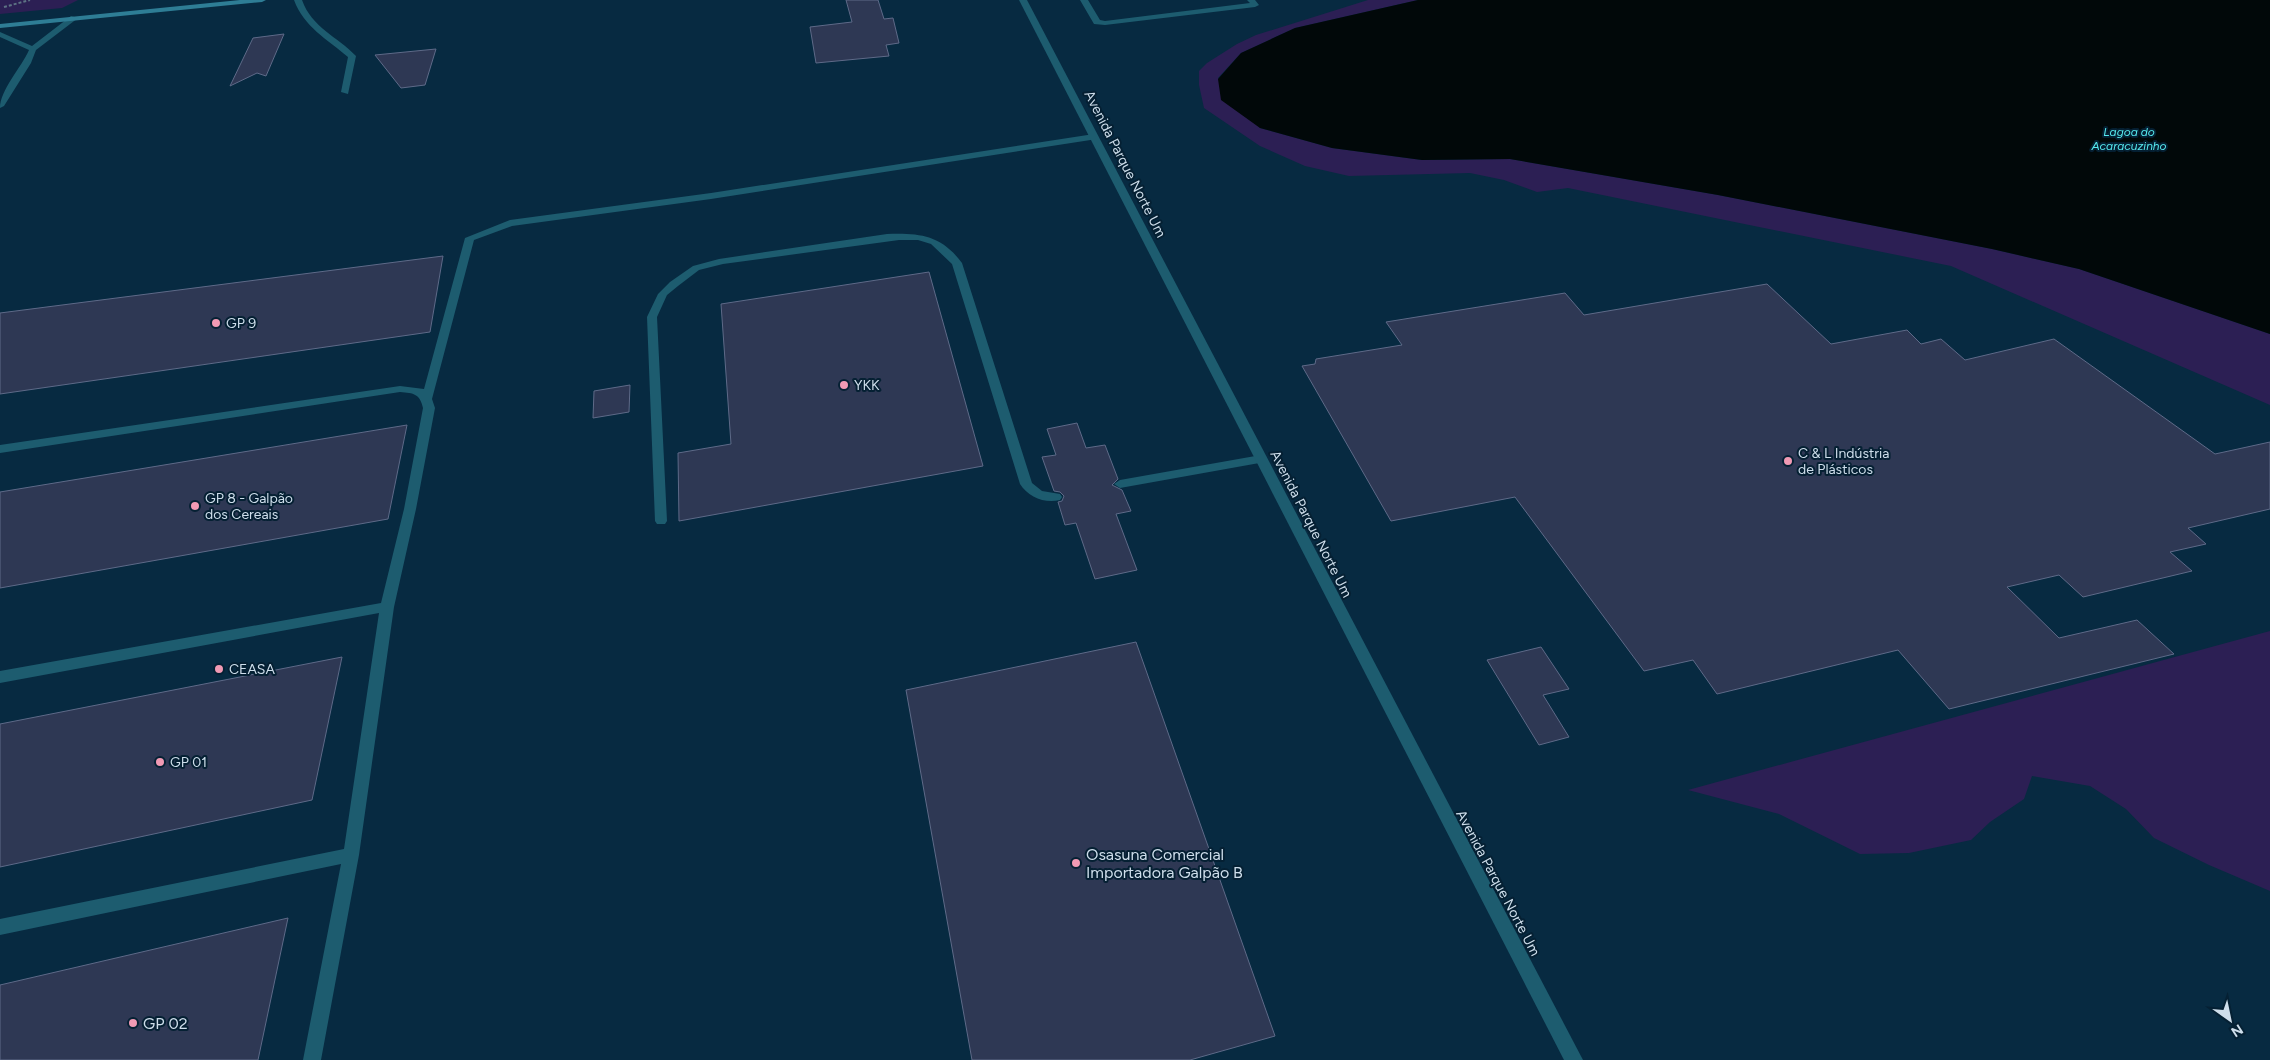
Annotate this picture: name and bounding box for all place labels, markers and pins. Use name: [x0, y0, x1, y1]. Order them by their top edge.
place label: GP 9: [226, 315, 256, 332]
marker: GP 9: [210, 317, 222, 329]
place label: YKK: [854, 377, 880, 394]
marker: YKK: [838, 379, 850, 391]
place label: C & L Indústria de Plásticos: [1798, 445, 1889, 478]
marker: C & L Indústria de Plásticos: [1782, 455, 1794, 467]
place label: GP 8 - Galpão dos Cereais: [205, 490, 293, 523]
marker: GP 8 - Galpão dos Cereais: [189, 500, 201, 512]
place label: CEASA: [229, 661, 275, 678]
marker: CEASA: [213, 663, 225, 675]
place label: GP 01: [170, 754, 207, 771]
marker: GP 01: [154, 756, 166, 768]
place label: Osasuna Comercial Importadora Galpão B: [1086, 845, 1243, 882]
marker: Osasuna Comercial Importadora Galpão B: [1070, 857, 1082, 869]
place label: GP 02: [143, 1014, 188, 1033]
marker: GP 02: [127, 1017, 139, 1029]

